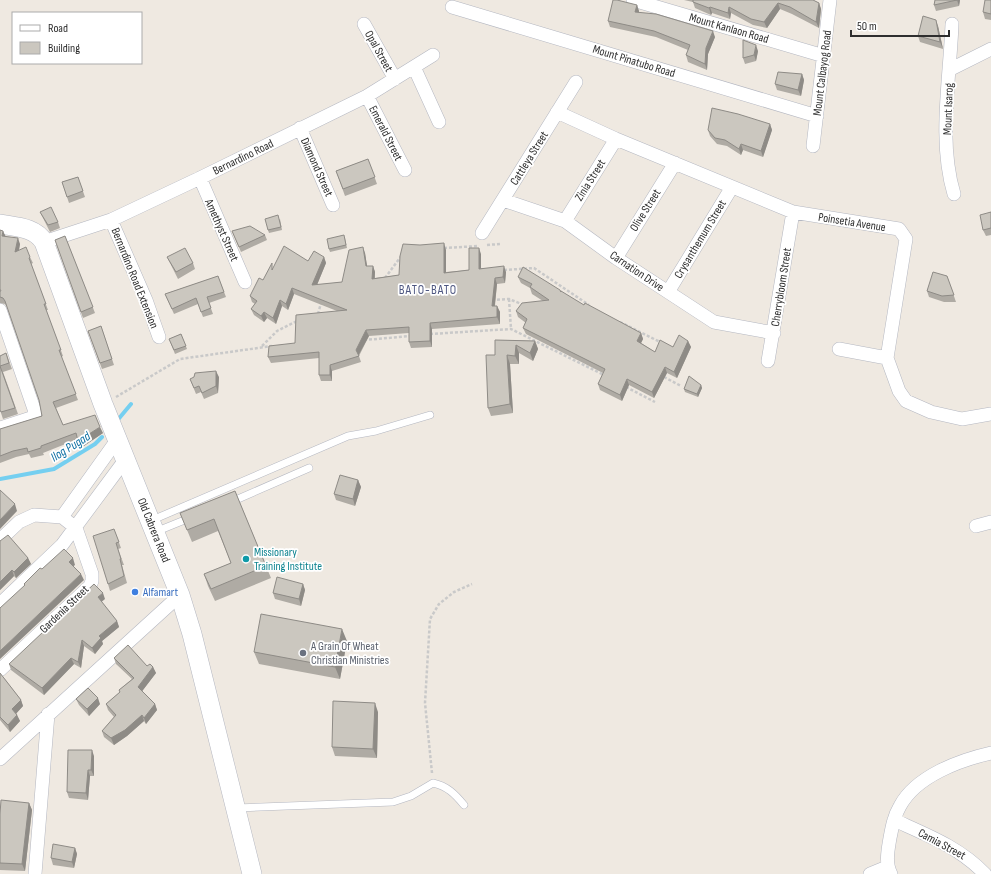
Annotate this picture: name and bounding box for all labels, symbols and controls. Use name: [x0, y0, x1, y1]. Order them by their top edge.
street label: Mount Kanlaon Road: [687, 10, 770, 47]
legend: [12, 12, 142, 64]
scale bar: [851, 12, 949, 38]
text: 50 m: [857, 19, 877, 34]
text: Road: [48, 21, 68, 36]
street label: Opal Street: [361, 28, 396, 75]
street label: Mount Calbayog Road: [810, 29, 835, 117]
text: Building: [48, 41, 80, 56]
street label: Mount Pinatubo Road: [591, 42, 677, 81]
street label: Mount Isarog: [940, 82, 957, 135]
street label: Emerald Street: [365, 103, 406, 164]
street label: Cattleya Street: [507, 128, 552, 188]
street label: Diamond Street: [297, 135, 336, 199]
street label: Bernardino Road: [210, 136, 276, 179]
street label: Zinia Street: [572, 156, 609, 204]
street label: Olive Street: [627, 186, 664, 234]
street label: Amethyst Street: [201, 196, 242, 264]
street label: Crysanthemum Street: [671, 197, 730, 281]
street label: Poinsetia Avenue: [817, 210, 887, 235]
street label: Bernardino Road Extension: [107, 226, 162, 331]
street label: Cherrybloom Street: [768, 246, 795, 328]
street label: Carnation Drive: [607, 248, 667, 295]
district label: BATO-BATO: [399, 282, 457, 298]
water label: Ilog Pugad: [48, 428, 94, 465]
street label: Old Cabrera Road: [134, 496, 173, 565]
place label: Missionary Training Institute: [254, 545, 322, 574]
marker: Missionary Training Institute: [241, 554, 251, 564]
street label: Gardenia Street: [37, 582, 92, 637]
place label: Alfamart: [142, 585, 178, 600]
marker: Alfamart: [130, 587, 140, 597]
place label: A Grain Of Wheat Christian Ministries: [310, 639, 389, 668]
marker: A Grain Of Wheat Christian Ministries: [298, 648, 308, 658]
street label: Camia Street: [915, 826, 969, 863]

